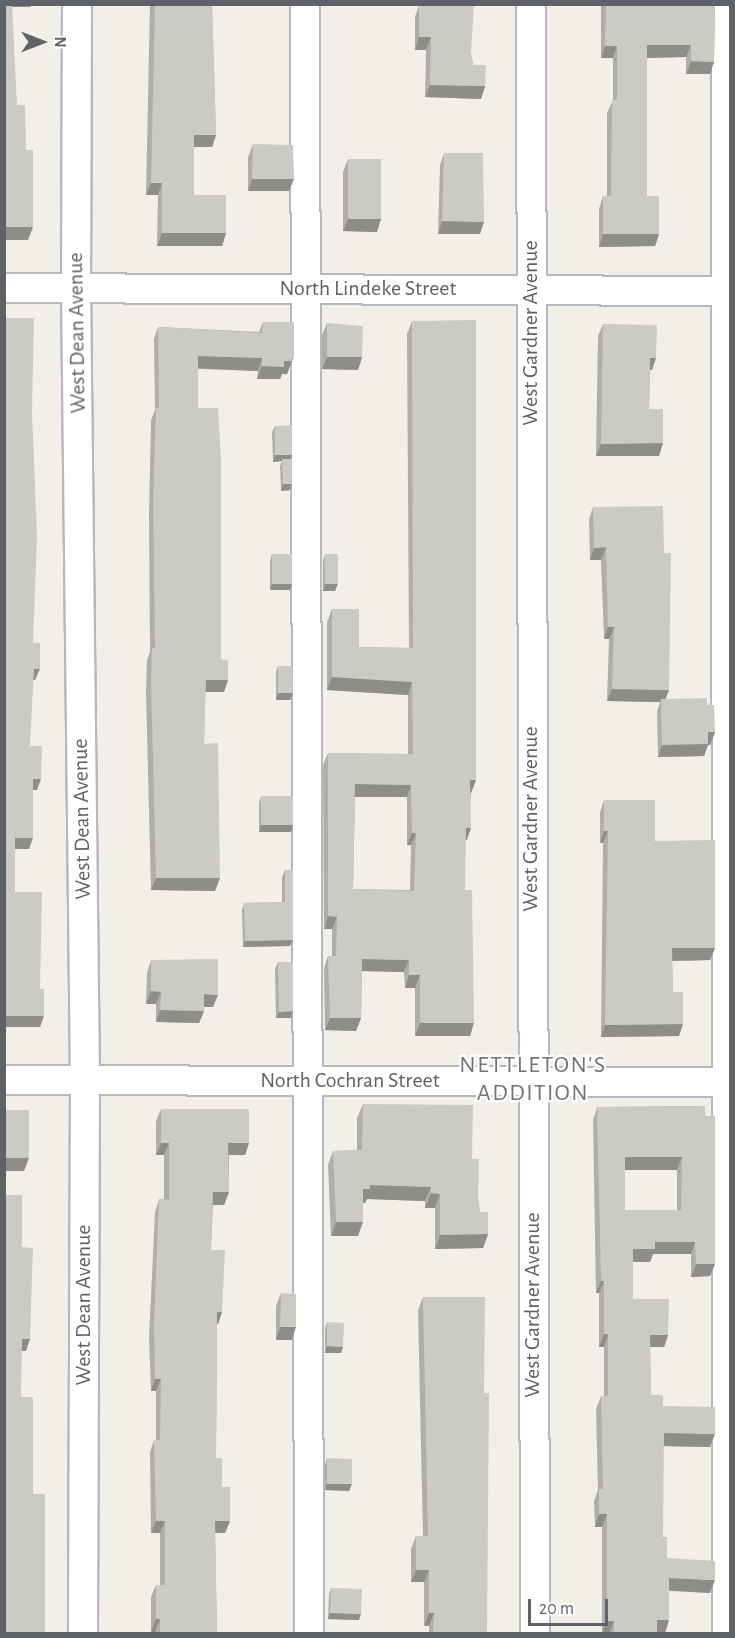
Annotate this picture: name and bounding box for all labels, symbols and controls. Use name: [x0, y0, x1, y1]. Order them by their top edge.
north arrow: [12, 12, 72, 72]
text: N: [52, 36, 68, 48]
street label: West Gardner Avenue: [518, 240, 544, 426]
street label: West Dean Avenue: [62, 252, 92, 414]
street label: North Lindeke Street: [280, 276, 456, 302]
street label: West Gardner Avenue: [518, 726, 544, 912]
street label: West Dean Avenue: [67, 738, 97, 900]
district label: NETTLETON'S ADDITION: [459, 1052, 607, 1108]
street label: North Cochran Street: [260, 1068, 440, 1094]
street label: West Gardner Avenue: [520, 1212, 546, 1398]
street label: West Dean Avenue: [71, 1224, 97, 1386]
scale bar: [531, 1587, 610, 1625]
text: 20 m: [539, 1600, 574, 1618]

